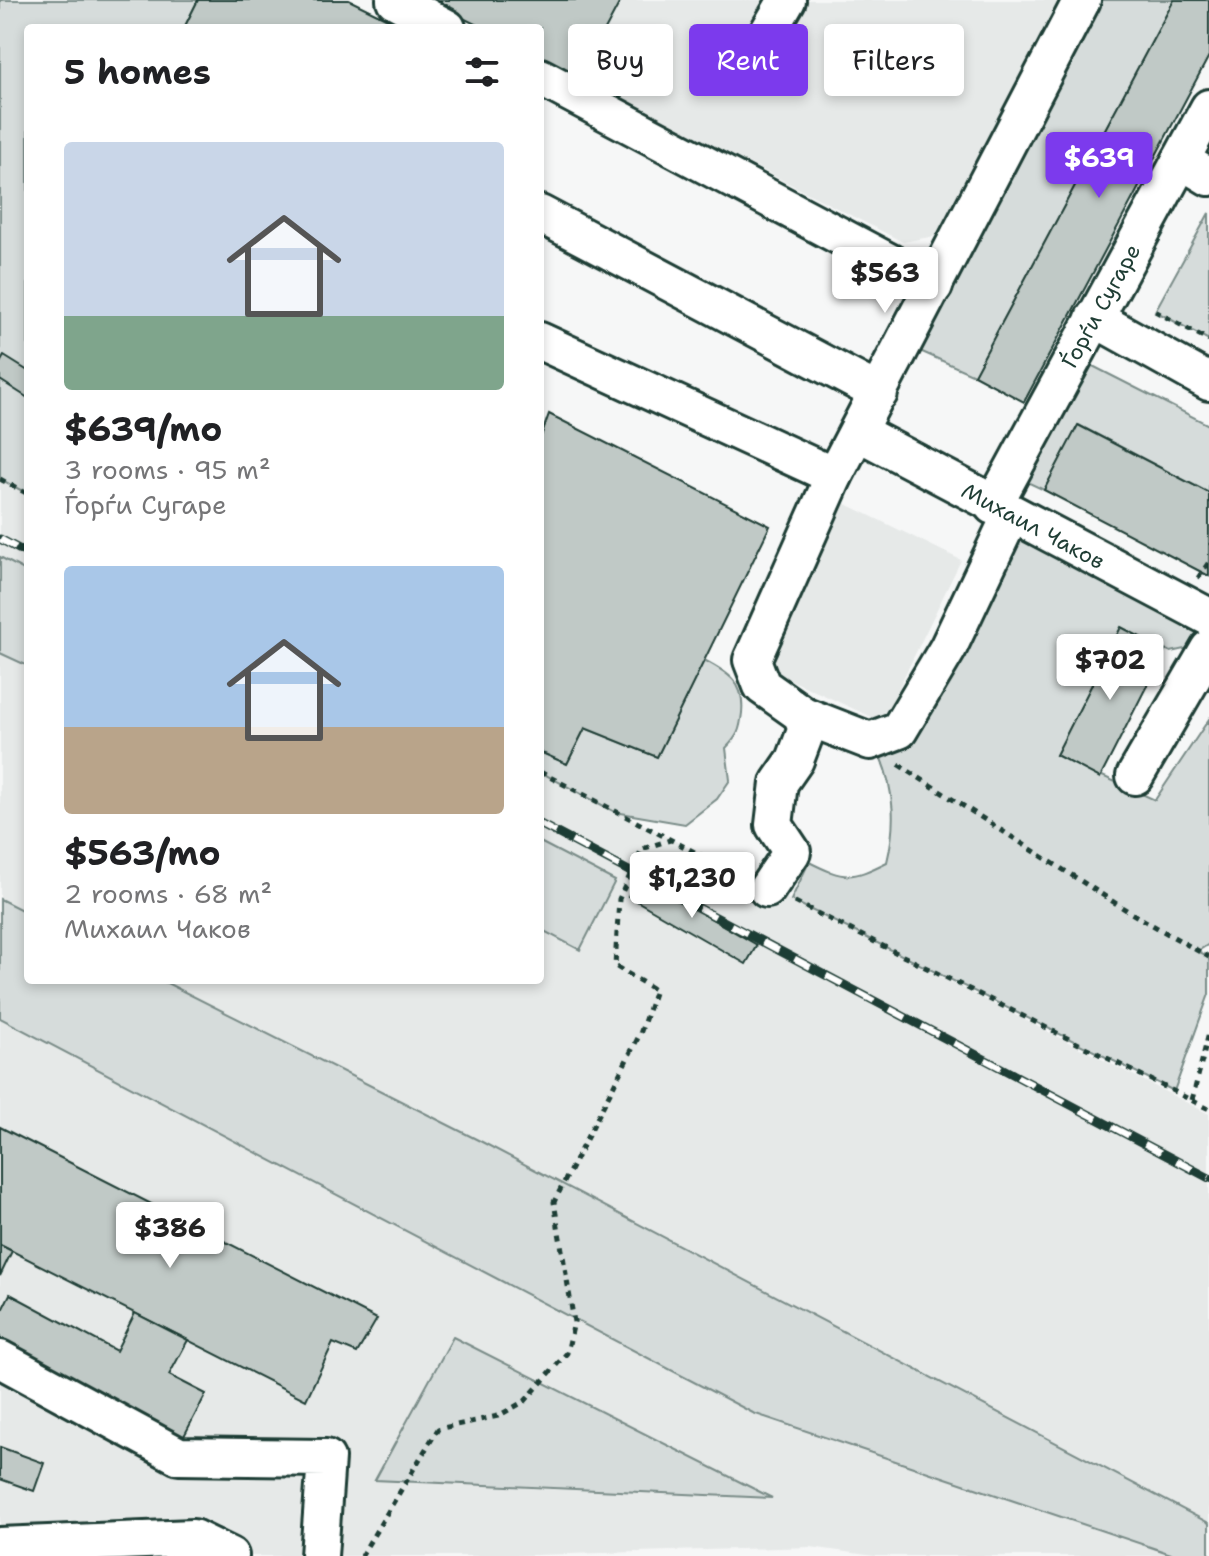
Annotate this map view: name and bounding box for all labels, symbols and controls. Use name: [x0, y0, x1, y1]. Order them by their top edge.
chip: Buy: [568, 24, 673, 96]
chip: Rent: [689, 24, 808, 96]
chip: Filters: [824, 24, 964, 96]
text: 5 homes: [64, 49, 211, 95]
icon: filters: [460, 50, 504, 94]
pin: $639: [1052, 132, 1146, 200]
text: $639: [1064, 140, 1134, 175]
icon: home: [212, 194, 356, 338]
street label: Ѓорѓи Сугаре: [1055, 239, 1147, 373]
pin: $563: [838, 247, 932, 315]
text: $563: [850, 255, 920, 290]
text: $639/mo: [64, 406, 222, 452]
text: 3 rooms · 95 m²: [64, 452, 271, 487]
street label: Михаил Чаков: [956, 476, 1110, 576]
text: Ѓорѓи Сугаре: [64, 487, 227, 522]
icon: home: [212, 618, 356, 762]
pin: $702: [1063, 634, 1157, 702]
text: $702: [1075, 642, 1145, 677]
text: $563/mo: [64, 830, 221, 876]
pin: $1,230: [627, 852, 757, 920]
text: $1,230: [648, 860, 736, 895]
text: 2 rooms · 68 m²: [64, 876, 272, 911]
text: Михаил Чаков: [64, 911, 251, 946]
pin: $386: [123, 1202, 217, 1270]
text: $386: [134, 1210, 206, 1245]

